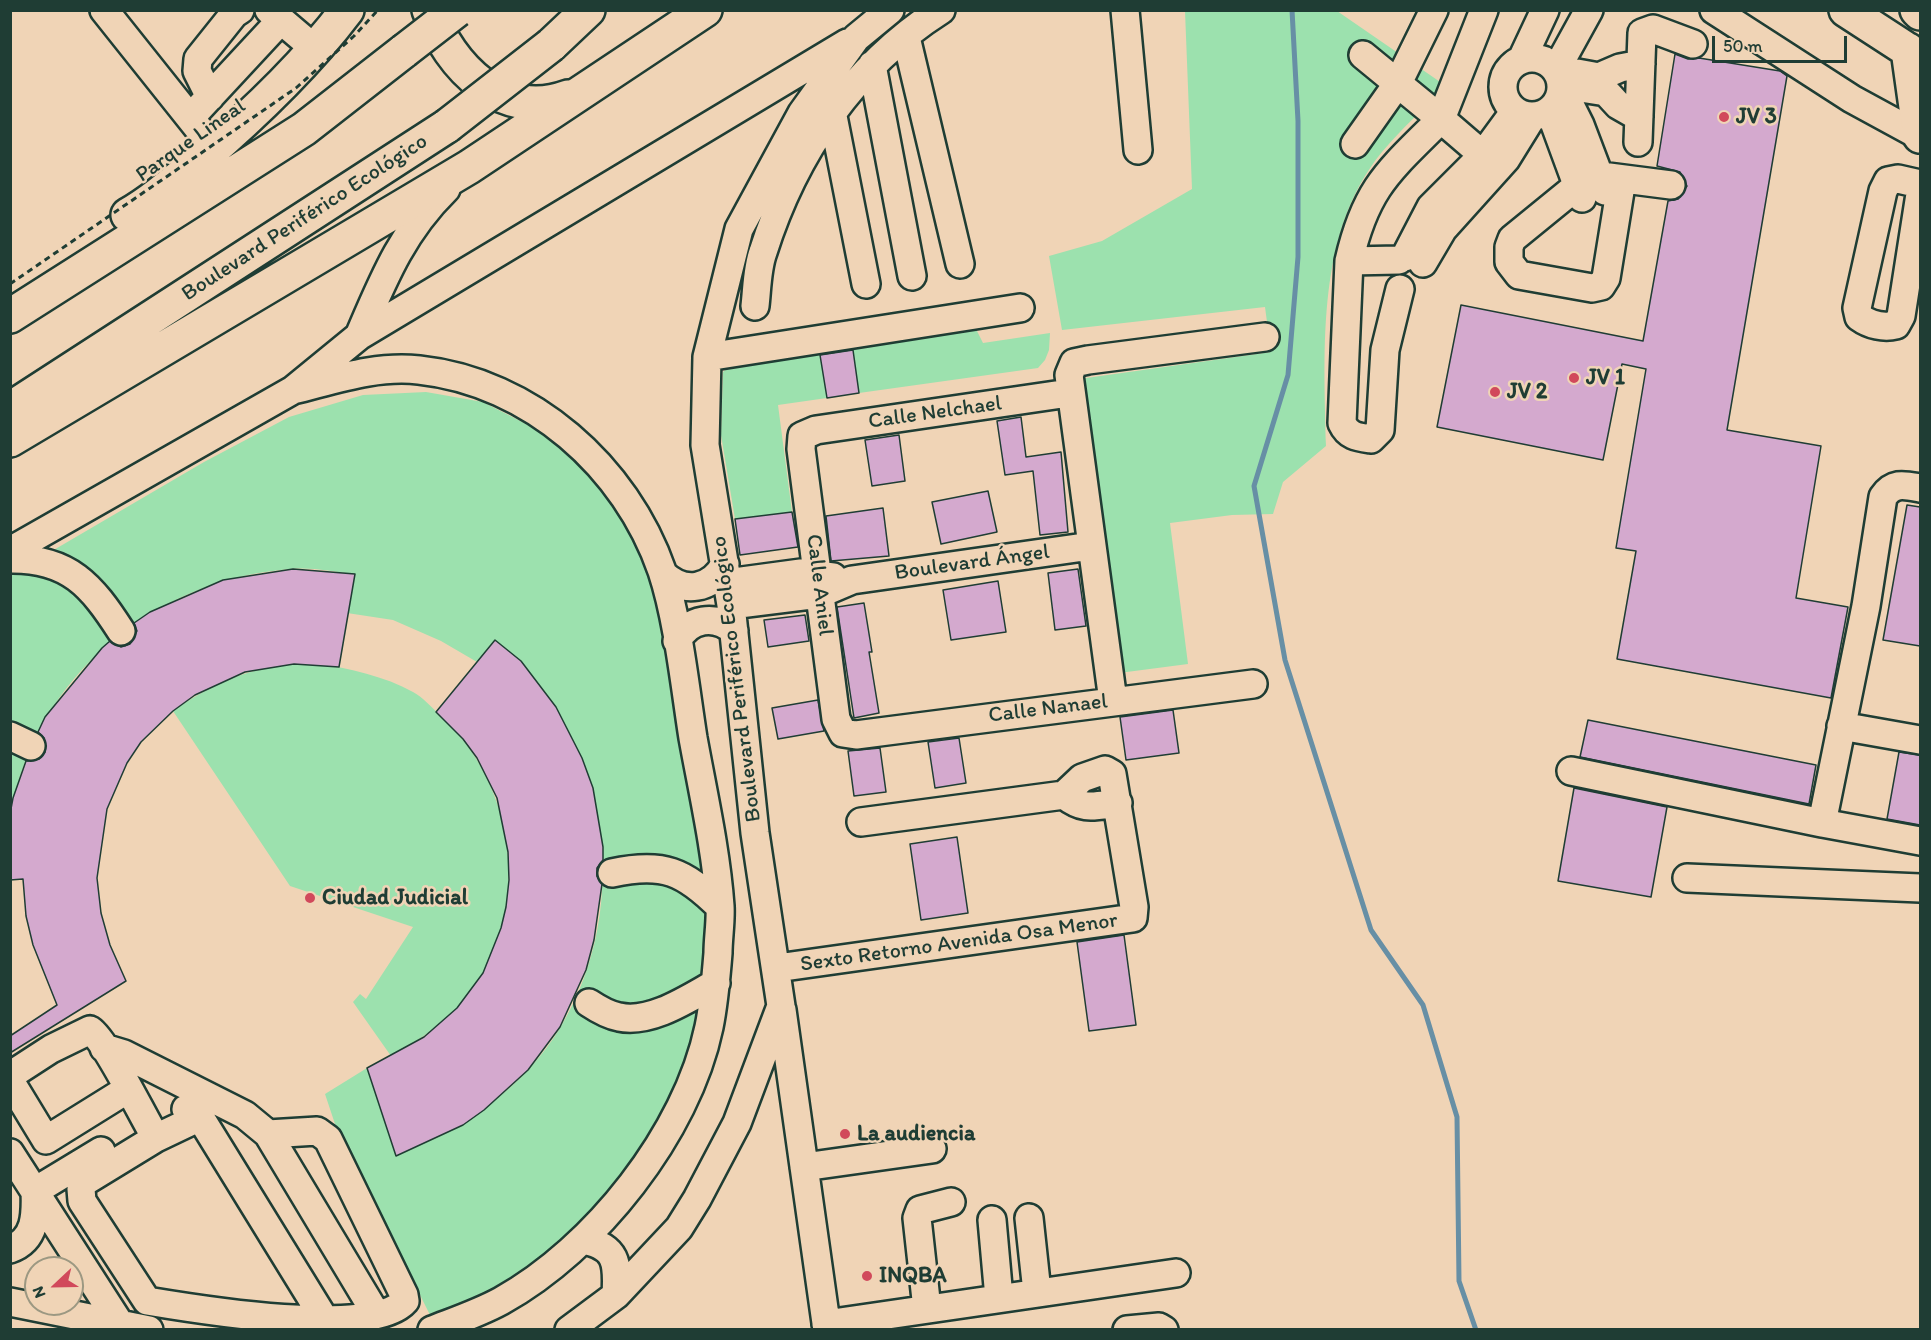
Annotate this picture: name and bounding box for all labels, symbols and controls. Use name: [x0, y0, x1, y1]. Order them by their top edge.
scale bar: [1715, 24, 1850, 62]
text: 50 m: [1723, 35, 1763, 57]
street label: Parque Lineal: [131, 93, 251, 189]
place label: JV 3: [1736, 104, 1777, 130]
marker: JV 3: [1717, 110, 1731, 124]
street label: Boulevard Periférico Ecológico: [177, 129, 433, 307]
place label: JV 1: [1586, 365, 1625, 391]
marker: JV 1: [1567, 371, 1581, 385]
place label: JV 2: [1507, 379, 1547, 405]
marker: JV 2: [1488, 385, 1502, 399]
street label: Calle Nelchael: [867, 391, 1003, 435]
street label: Calle Aniel: [800, 533, 838, 637]
street label: Boulevard Periférico Ecológico: [706, 535, 768, 823]
street label: Boulevard Ángel: [893, 539, 1051, 587]
street label: Calle Nanael: [987, 689, 1109, 729]
place label: Ciudad Judicial: [322, 885, 468, 911]
marker: Ciudad Judicial: [303, 891, 317, 905]
street label: Sexto Retorno Avenida Osa Menor: [799, 908, 1119, 978]
place label: La audiencia: [857, 1121, 975, 1147]
marker: La audiencia: [838, 1127, 852, 1141]
north arrow: [24, 1256, 84, 1316]
place label: INQBA: [879, 1263, 946, 1289]
marker: INQBA: [860, 1269, 874, 1283]
text: N: [28, 1284, 50, 1301]

